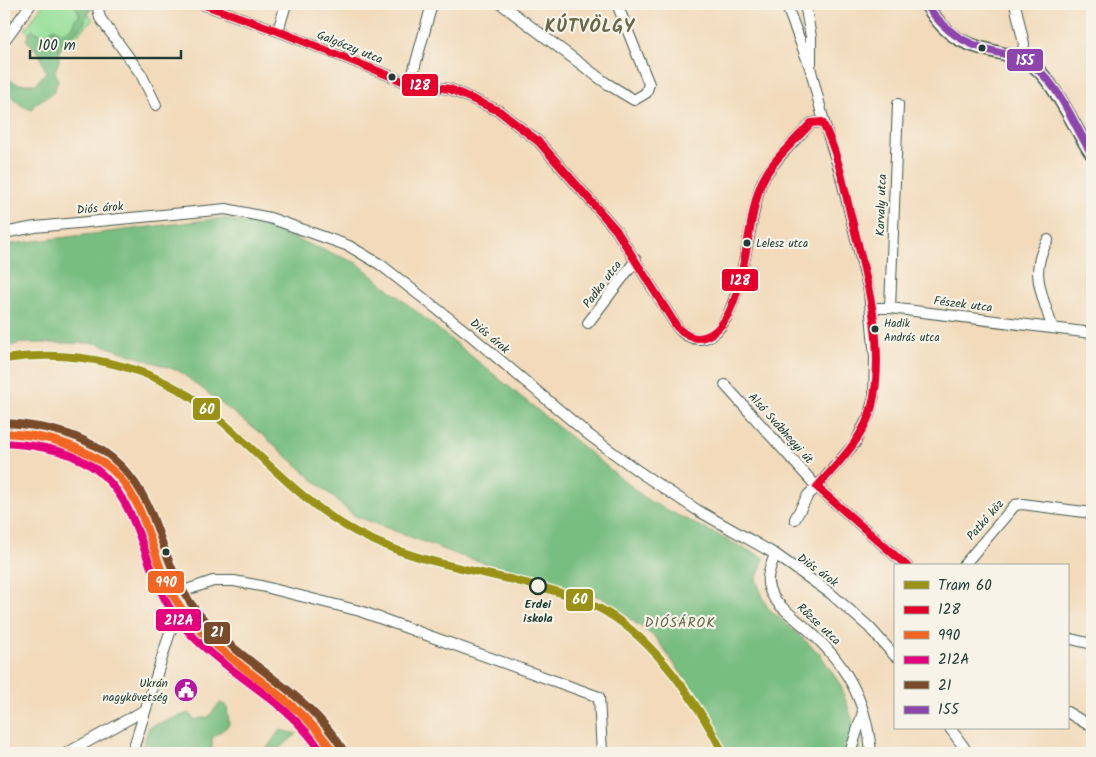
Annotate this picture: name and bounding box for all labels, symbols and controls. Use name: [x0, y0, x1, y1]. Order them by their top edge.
district label: KÚTVÖLGY: [545, 13, 635, 42]
street label: Galgóczy utca: [314, 26, 386, 69]
scale bar: [30, 28, 181, 60]
text: 100 m: [38, 34, 76, 58]
unlabelled marker: [977, 43, 987, 53]
line badge: 155: [1006, 48, 1044, 72]
text: 155: [1016, 50, 1036, 72]
unlabelled marker: [387, 72, 397, 82]
line badge: 128: [401, 73, 439, 97]
text: 128: [410, 75, 431, 97]
street label: Karvaly utca: [871, 173, 892, 236]
street label: Diós árok: [76, 197, 124, 220]
place label: Lelesz utca: [756, 235, 808, 253]
marker: Lelesz utca: [742, 238, 752, 248]
street label: Padka utca: [578, 256, 627, 312]
line badge: 128: [721, 268, 759, 292]
text: 128: [730, 270, 751, 292]
street label: Fészek utca: [932, 291, 994, 318]
street label: Diós árok: [466, 314, 514, 359]
place label: Hadik András utca: [884, 315, 940, 347]
marker: Hadik András utca: [870, 324, 880, 334]
street label: Alsó Svábhegyi út: [743, 388, 818, 468]
line badge: 60: [192, 397, 221, 421]
text: 60: [200, 399, 215, 421]
street label: Patkó köz: [962, 496, 1009, 545]
unlabelled marker: [161, 547, 171, 557]
street label: Diós árok: [793, 549, 842, 592]
legend: [894, 564, 1068, 730]
line badge: 990: [147, 570, 185, 594]
text: 990: [155, 572, 177, 594]
text: Tram 60: [938, 574, 992, 598]
marker: Erdei iskola: [529, 577, 547, 595]
line badge: 60: [565, 588, 594, 612]
text: 60: [573, 589, 588, 611]
place label: Erdei iskola: [523, 595, 553, 628]
text: 128: [938, 598, 961, 622]
street label: Rőzse utca: [792, 599, 845, 650]
line badge: 212A: [155, 608, 202, 632]
text: 212A: [164, 610, 194, 632]
district label: DIÓSÁROK: [645, 612, 715, 634]
line badge: 21: [203, 621, 231, 645]
text: 21: [211, 622, 224, 644]
text: 990: [938, 624, 961, 648]
text: 212A: [938, 648, 969, 672]
place label: Ukrán nagykövetség: [102, 674, 168, 707]
text: 21: [938, 674, 952, 698]
public building icon: Ukrán nagykövetség: [173, 677, 199, 703]
text: 155: [938, 698, 960, 722]

